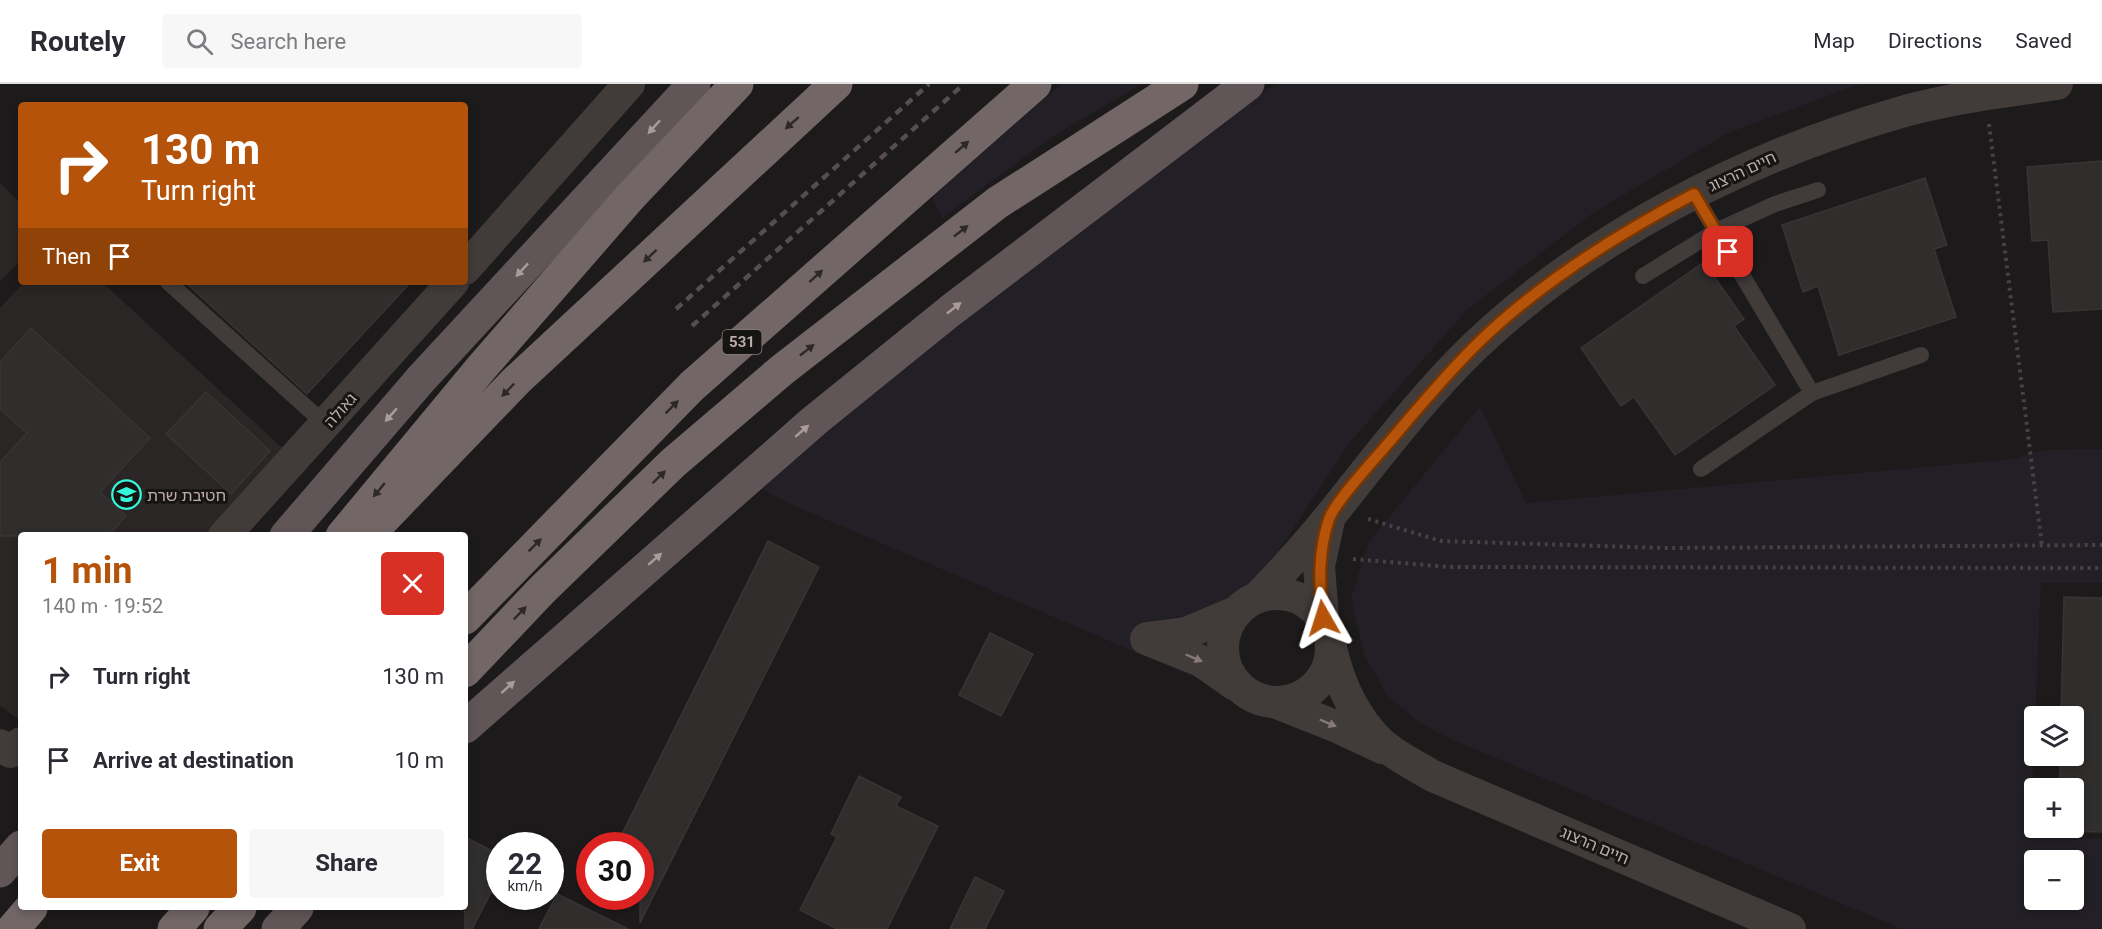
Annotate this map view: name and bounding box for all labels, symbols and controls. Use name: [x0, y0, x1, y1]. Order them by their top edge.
search box: [162, 14, 582, 68]
text: Routely: [30, 25, 126, 58]
icon: search: [183, 25, 216, 58]
text: Search here: [231, 29, 346, 54]
text: Map: [1813, 29, 1855, 53]
text: Directions: [1888, 29, 1982, 53]
text: Saved: [2015, 29, 2072, 53]
one-way arrow: [785, 116, 800, 129]
one-way arrow: [648, 119, 661, 134]
text: 130 m: [141, 125, 260, 174]
icon: right: [42, 126, 120, 204]
one-way arrow: [954, 141, 969, 154]
street label: חיים הרצוג: [1705, 148, 1779, 195]
text: Turn right: [141, 175, 256, 207]
one-way arrow: [954, 225, 969, 237]
pin: [1702, 226, 1753, 277]
icon: arrive: [1711, 235, 1744, 268]
icon: arrive: [103, 240, 136, 273]
text: Then: [42, 244, 91, 269]
one-way arrow: [642, 249, 657, 263]
one-way arrow: [515, 263, 529, 277]
one-way arrow: [808, 270, 823, 283]
one-way arrow: [946, 303, 961, 315]
road number: 531: [722, 330, 762, 354]
one-way arrow: [799, 344, 815, 356]
one-way arrow: [501, 382, 515, 397]
street label: גאולה: [320, 389, 361, 431]
one-way arrow: [664, 400, 678, 414]
one-way arrow: [385, 407, 398, 422]
one-way arrow: [794, 425, 809, 438]
one-way arrow: [652, 470, 667, 484]
school or university icon: חטיבת שרת: [110, 479, 142, 511]
one-way arrow: [374, 483, 386, 498]
place label: חטיבת שרת: [147, 486, 226, 505]
one-way arrow: [527, 539, 541, 553]
text: 1 min: [42, 550, 133, 592]
button: close: [381, 552, 444, 615]
one-way arrow: [647, 553, 662, 566]
position arrow: [1291, 586, 1355, 650]
text: 140 m · 19:52: [42, 594, 163, 618]
one-way arrow: [513, 606, 527, 621]
one-way arrow: [1185, 653, 1203, 663]
icon: right: [42, 660, 75, 693]
text: Turn right: [93, 664, 190, 689]
text: 130 m: [382, 664, 444, 689]
one-way arrow: [500, 681, 515, 694]
map controls: [2024, 706, 2084, 910]
button: layers: [2024, 706, 2084, 766]
one-way arrow: [1320, 719, 1337, 728]
icon: arrive: [42, 744, 75, 777]
text: Arrive at destination: [93, 748, 294, 773]
text: 10 m: [395, 748, 444, 773]
button: +: [2024, 778, 2084, 838]
street label: חיים הרצוג: [1558, 823, 1632, 868]
button: Exit: [42, 829, 237, 898]
button: Share: [249, 829, 444, 898]
speed limit sign: 30: [576, 832, 654, 910]
text: 22: [508, 846, 542, 881]
button: −: [2024, 850, 2084, 910]
text: km/h: [507, 877, 543, 895]

